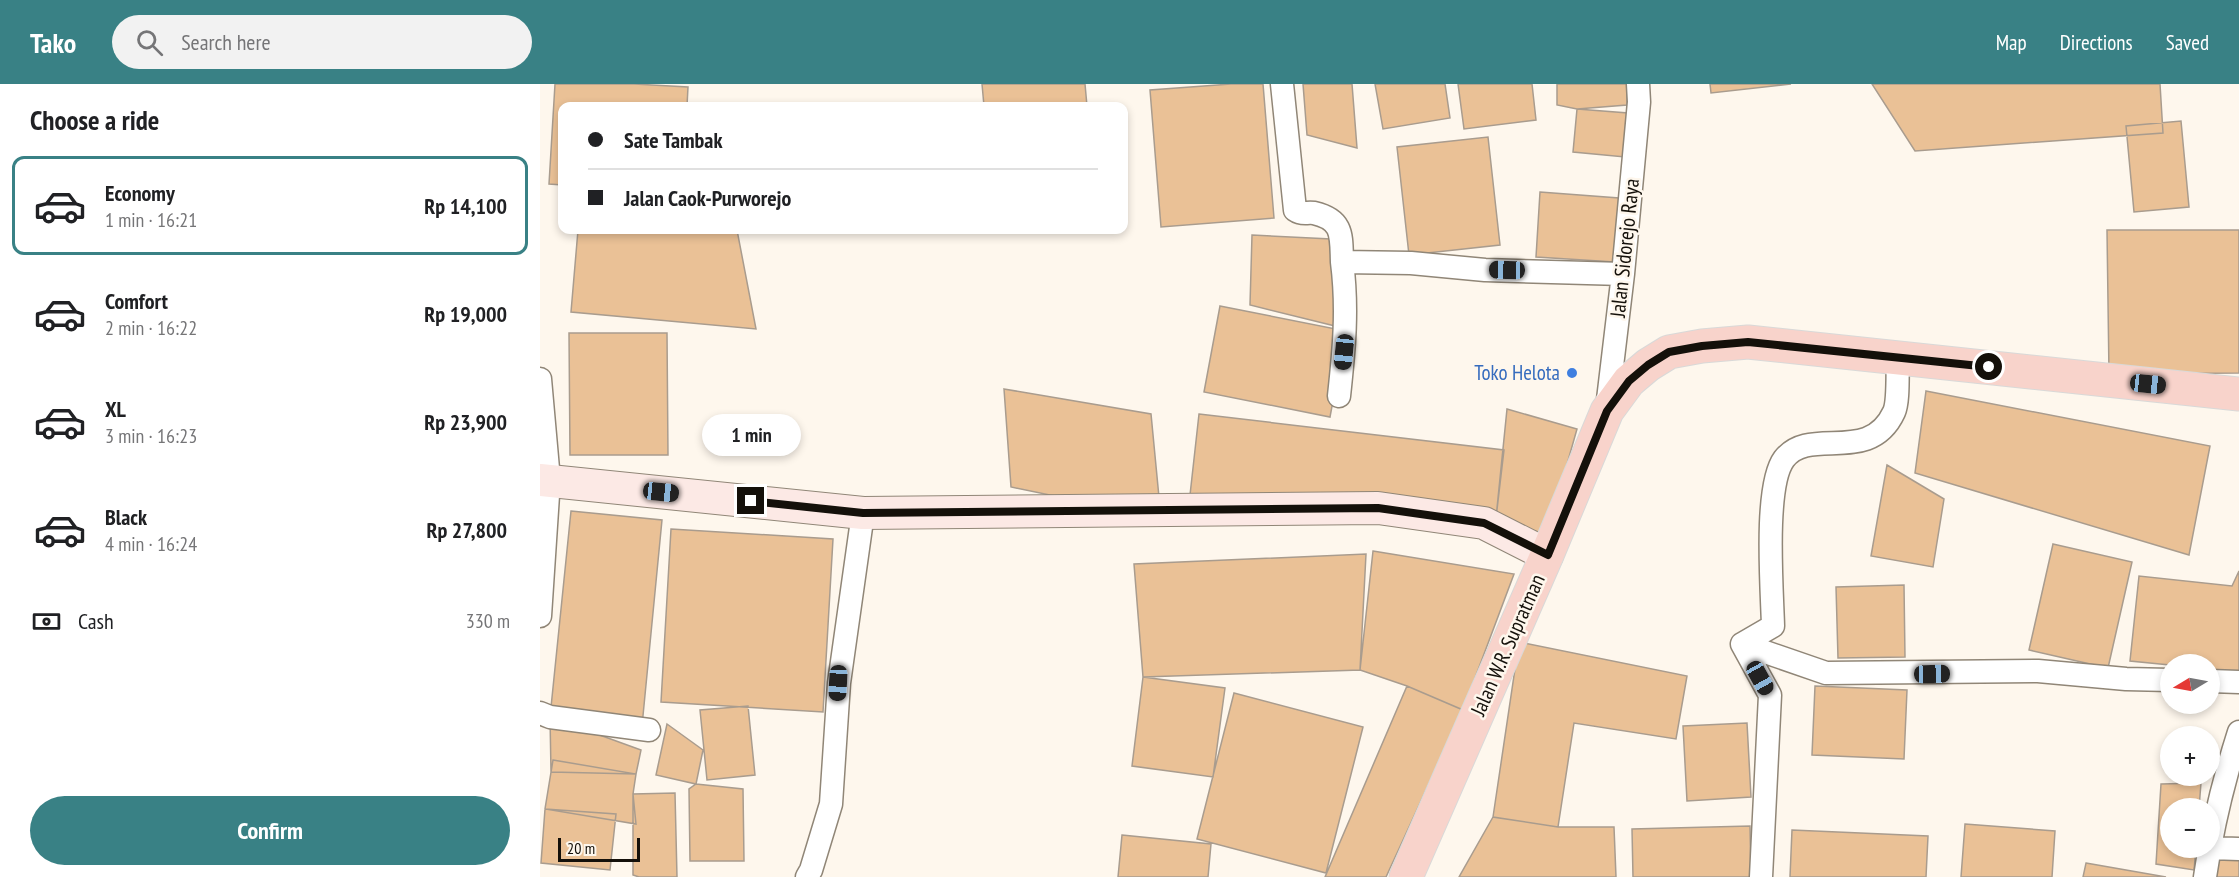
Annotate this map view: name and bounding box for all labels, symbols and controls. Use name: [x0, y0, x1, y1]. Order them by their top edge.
search box: [112, 15, 532, 69]
text: Tako: [30, 24, 76, 61]
icon: search: [133, 26, 166, 59]
text: Search here: [181, 28, 271, 56]
text: Map: [1996, 29, 2027, 56]
text: Directions: [2060, 29, 2133, 56]
text: Saved: [2166, 29, 2209, 56]
text: Choose a ride: [30, 103, 159, 137]
text: Sate Tambak: [624, 126, 723, 154]
street label: Jalan Sidorejo Raya: [1604, 177, 1645, 320]
icon: car: [33, 179, 87, 233]
text: Economy: [105, 179, 175, 207]
text: Jalan Caok-Purworejo: [624, 184, 791, 212]
text: Rp 14,100: [424, 192, 507, 220]
text: 1 min · 16:21: [105, 207, 197, 233]
car: [1489, 261, 1525, 279]
icon: car: [33, 287, 87, 341]
text: Comfort: [105, 287, 168, 315]
text: Rp 19,000: [424, 300, 507, 328]
text: 2 min · 16:22: [105, 315, 197, 341]
car: [1333, 333, 1355, 371]
route start: [1975, 353, 2002, 380]
place label: Toko Helota: [1474, 359, 1560, 386]
marker: Toko Helota: [1565, 366, 1579, 380]
car: [2129, 373, 2167, 395]
icon: car: [33, 395, 87, 449]
text: XL: [105, 395, 126, 423]
text: Rp 23,900: [424, 408, 507, 436]
callout: 1 min: [702, 414, 800, 456]
text: 1 min: [731, 422, 772, 448]
text: 3 min · 16:23: [105, 423, 197, 449]
car: [642, 481, 680, 503]
route end: [737, 487, 764, 514]
icon: car: [33, 503, 87, 557]
text: Black: [105, 503, 147, 531]
text: Rp 27,800: [426, 516, 507, 544]
text: 4 min · 16:24: [105, 531, 197, 557]
street label: Jalan W.R. Supratman: [1464, 570, 1551, 721]
icon: cash: [30, 605, 63, 638]
text: Cash: [78, 607, 114, 635]
text: 330 m: [466, 608, 510, 634]
north arrow: [2160, 654, 2220, 714]
map controls: [2160, 654, 2220, 858]
car: [1743, 658, 1777, 698]
car: [828, 665, 848, 701]
car: [1914, 665, 1950, 683]
button: +: [2160, 726, 2220, 786]
button: Confirm: [30, 796, 510, 865]
button: −: [2160, 798, 2220, 858]
scale bar: [558, 835, 640, 862]
text: 20 m: [567, 838, 595, 858]

